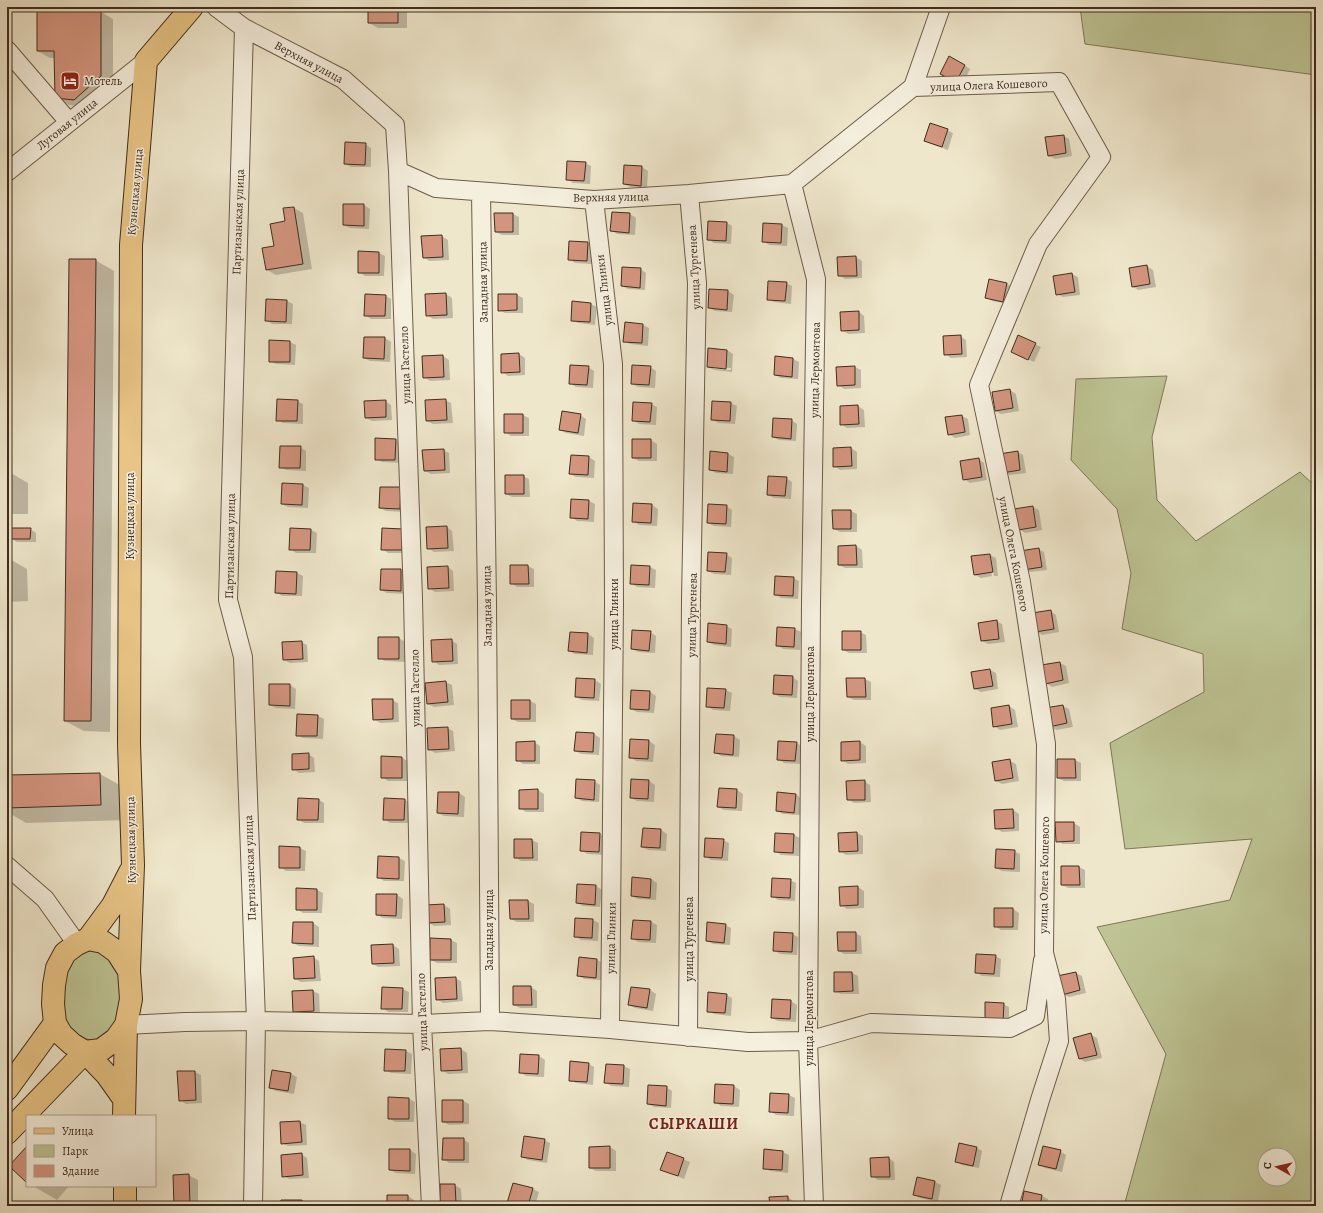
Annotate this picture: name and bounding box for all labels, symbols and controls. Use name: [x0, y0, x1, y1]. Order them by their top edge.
street label: Верхняя улица: [272, 37, 347, 87]
hotel icon: Мотель: [59, 70, 81, 92]
place label: Мотель: [84, 73, 123, 89]
street label: улица Олега Кошевого: [929, 75, 1048, 95]
street label: Луговая улица: [33, 94, 101, 154]
street label: Кузнецкая улица: [123, 147, 147, 236]
street label: Партизанская улица: [228, 168, 248, 275]
street label: Верхняя улица: [573, 188, 650, 206]
street label: улица Тургенева: [684, 224, 704, 311]
street label: Западная улица: [474, 241, 492, 323]
street label: улица Глинки: [592, 254, 616, 327]
street label: улица Лермонтова: [806, 321, 824, 419]
street label: улица Гастелло: [396, 326, 414, 405]
street label: Кузнецкая улица: [122, 472, 138, 560]
street label: Партизанская улица: [221, 493, 239, 599]
street label: улица Олега Кошевого: [995, 494, 1033, 613]
street label: Западная улица: [478, 565, 496, 647]
street label: улица Тургенева: [683, 572, 701, 659]
street label: улица Глинки: [606, 578, 622, 651]
street label: улица Лермонтова: [802, 645, 818, 743]
street label: улица Гастелло: [406, 649, 424, 728]
street label: Кузнецкая улица: [122, 796, 140, 884]
street label: Партизанская улица: [240, 814, 260, 921]
street label: улица Олега Кошевого: [1035, 816, 1053, 935]
street label: Западная улица: [481, 889, 497, 971]
street label: улица Тургенева: [681, 896, 697, 982]
street label: улица Глинки: [602, 902, 620, 975]
street label: улица Лермонтова: [801, 969, 817, 1067]
street label: улица Гастелло: [413, 973, 431, 1052]
district label: СЫРКАШИ: [649, 1113, 739, 1135]
legend: [26, 1115, 156, 1187]
text: Улица: [62, 1123, 94, 1139]
text: Парк: [62, 1143, 88, 1159]
north arrow: [1257, 1147, 1297, 1187]
text: С: [1260, 1161, 1276, 1170]
text: Здание: [62, 1163, 99, 1179]

